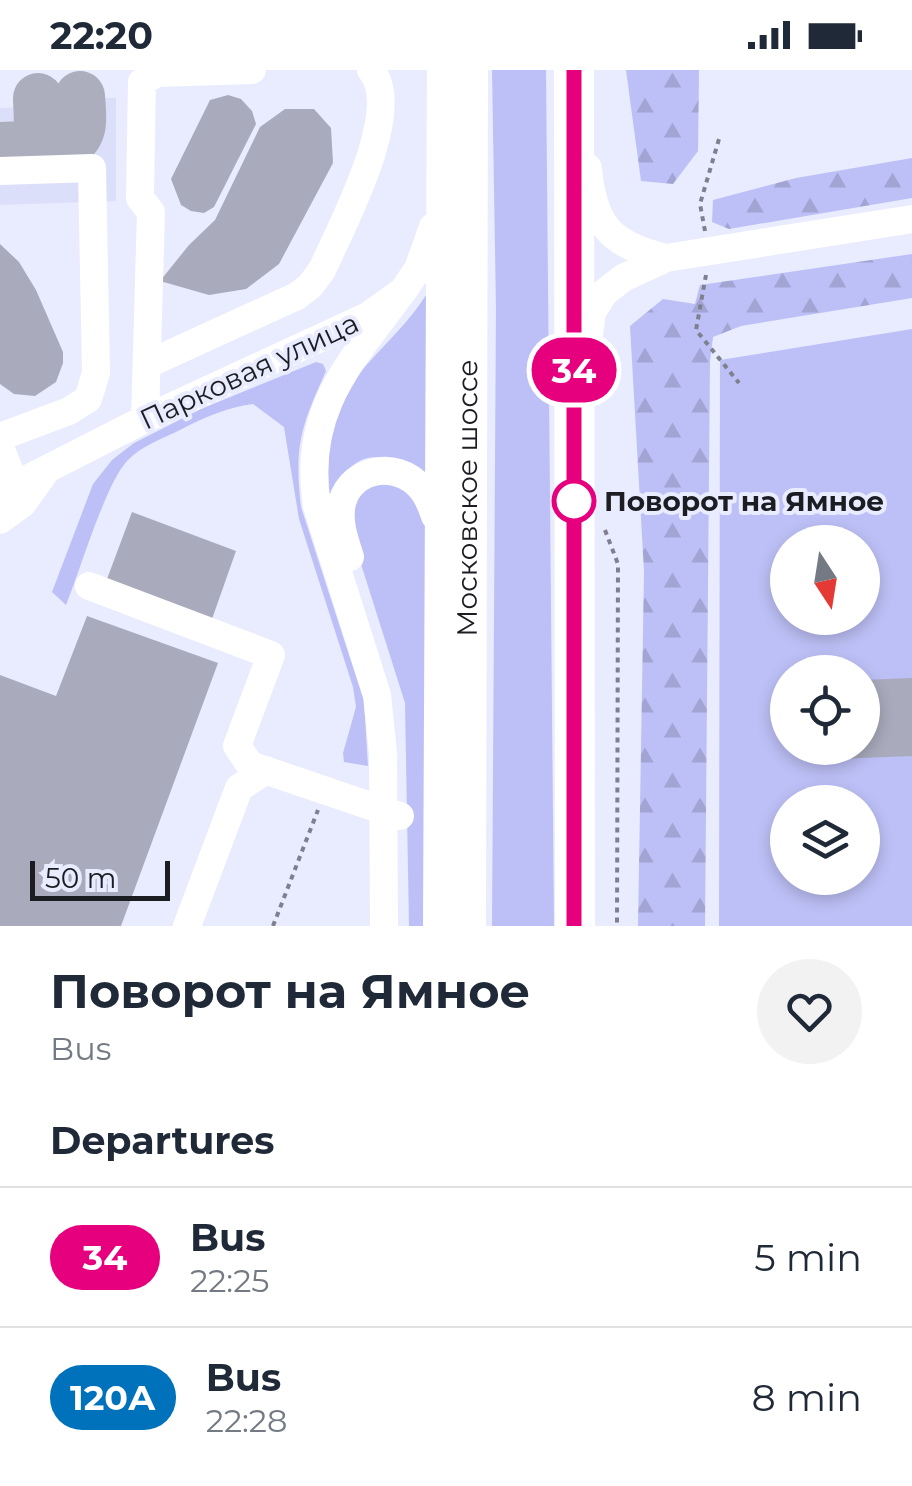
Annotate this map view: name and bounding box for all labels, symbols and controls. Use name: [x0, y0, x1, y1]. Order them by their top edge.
text: 22:20: [50, 12, 153, 59]
street label: Парковая улица: [134, 305, 364, 437]
line badge: 34: [529, 338, 619, 402]
text: 34: [552, 349, 596, 392]
street label: Московское шоссе: [450, 359, 484, 637]
marker: Поворот на Ямное: [553, 480, 595, 522]
place label: Поворот на Ямное: [604, 484, 884, 518]
north arrow: [770, 525, 880, 635]
map controls: [770, 525, 880, 895]
button: locate: [770, 655, 880, 765]
button: layers: [770, 785, 880, 895]
scale bar: [30, 856, 170, 900]
text: 50 m: [45, 861, 116, 895]
button: heart: [757, 959, 862, 1064]
text: Поворот на Ямное: [50, 962, 530, 1020]
text: Bus: [50, 1029, 111, 1068]
text: Departures: [50, 1117, 274, 1164]
text: Bus: [190, 1214, 265, 1261]
text: 5 min: [754, 1234, 862, 1281]
text: 34: [83, 1236, 127, 1279]
text: 22:25: [190, 1261, 269, 1300]
text: Bus: [206, 1354, 281, 1401]
text: 8 min: [752, 1374, 862, 1421]
text: 120А: [70, 1376, 156, 1419]
text: 22:28: [206, 1401, 287, 1440]

